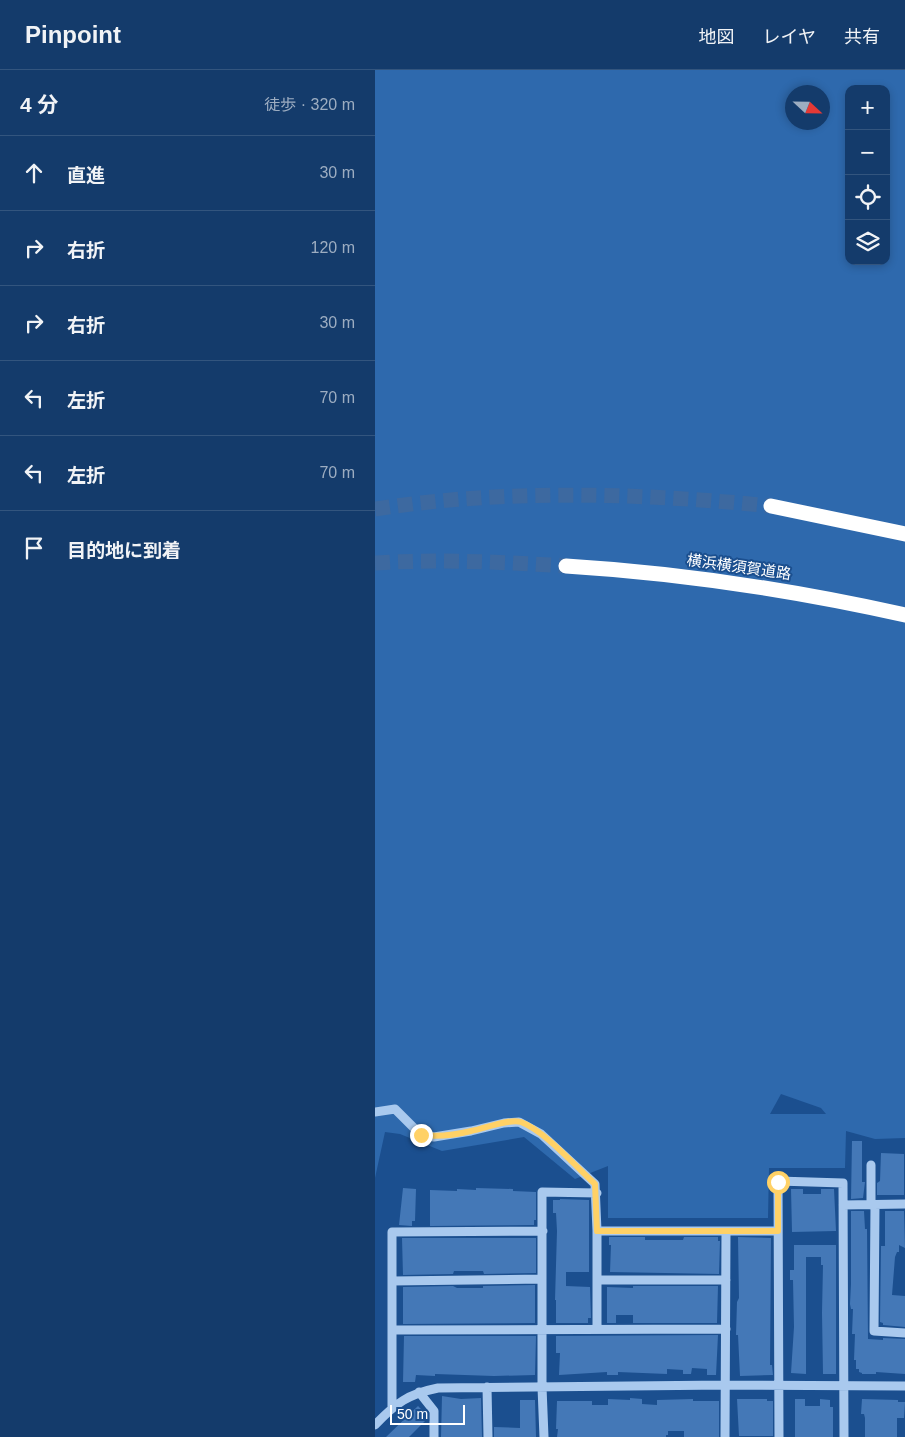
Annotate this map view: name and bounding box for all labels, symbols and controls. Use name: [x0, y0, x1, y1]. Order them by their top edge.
text: Pinpoint: [25, 21, 121, 48]
text: 地図: [699, 27, 735, 47]
text: レイヤ: [763, 27, 816, 47]
text: 共有: [844, 27, 880, 47]
north arrow: [785, 85, 830, 130]
map controls: [845, 85, 890, 265]
button: +: [845, 85, 890, 130]
text: 4 分: [20, 93, 59, 116]
text: 徒歩 · 320 m: [264, 96, 355, 113]
button: −: [845, 130, 890, 175]
icon: ahead: [20, 159, 48, 187]
text: 30 m: [319, 164, 355, 181]
text: 直進: [67, 165, 105, 186]
button: locate: [845, 175, 890, 220]
button: layers: [845, 220, 890, 265]
icon: right: [20, 234, 48, 262]
text: 120 m: [311, 239, 355, 256]
text: 右折: [67, 240, 105, 261]
icon: right: [20, 309, 48, 337]
text: 30 m: [319, 314, 355, 331]
text: 右折: [67, 315, 105, 336]
icon: left: [20, 384, 48, 412]
text: 70 m: [319, 389, 355, 406]
text: 左折: [67, 390, 105, 411]
icon: left: [20, 459, 48, 487]
text: 70 m: [319, 464, 355, 481]
text: 左折: [67, 465, 105, 486]
icon: arrive: [20, 534, 48, 562]
text: 目的地に到着: [67, 540, 181, 561]
street label: 横浜横須賀道路: [686, 551, 792, 582]
route end: [410, 1124, 433, 1147]
route start: [767, 1171, 790, 1194]
scale bar: [390, 1402, 465, 1425]
text: 50 m: [397, 1406, 428, 1422]

